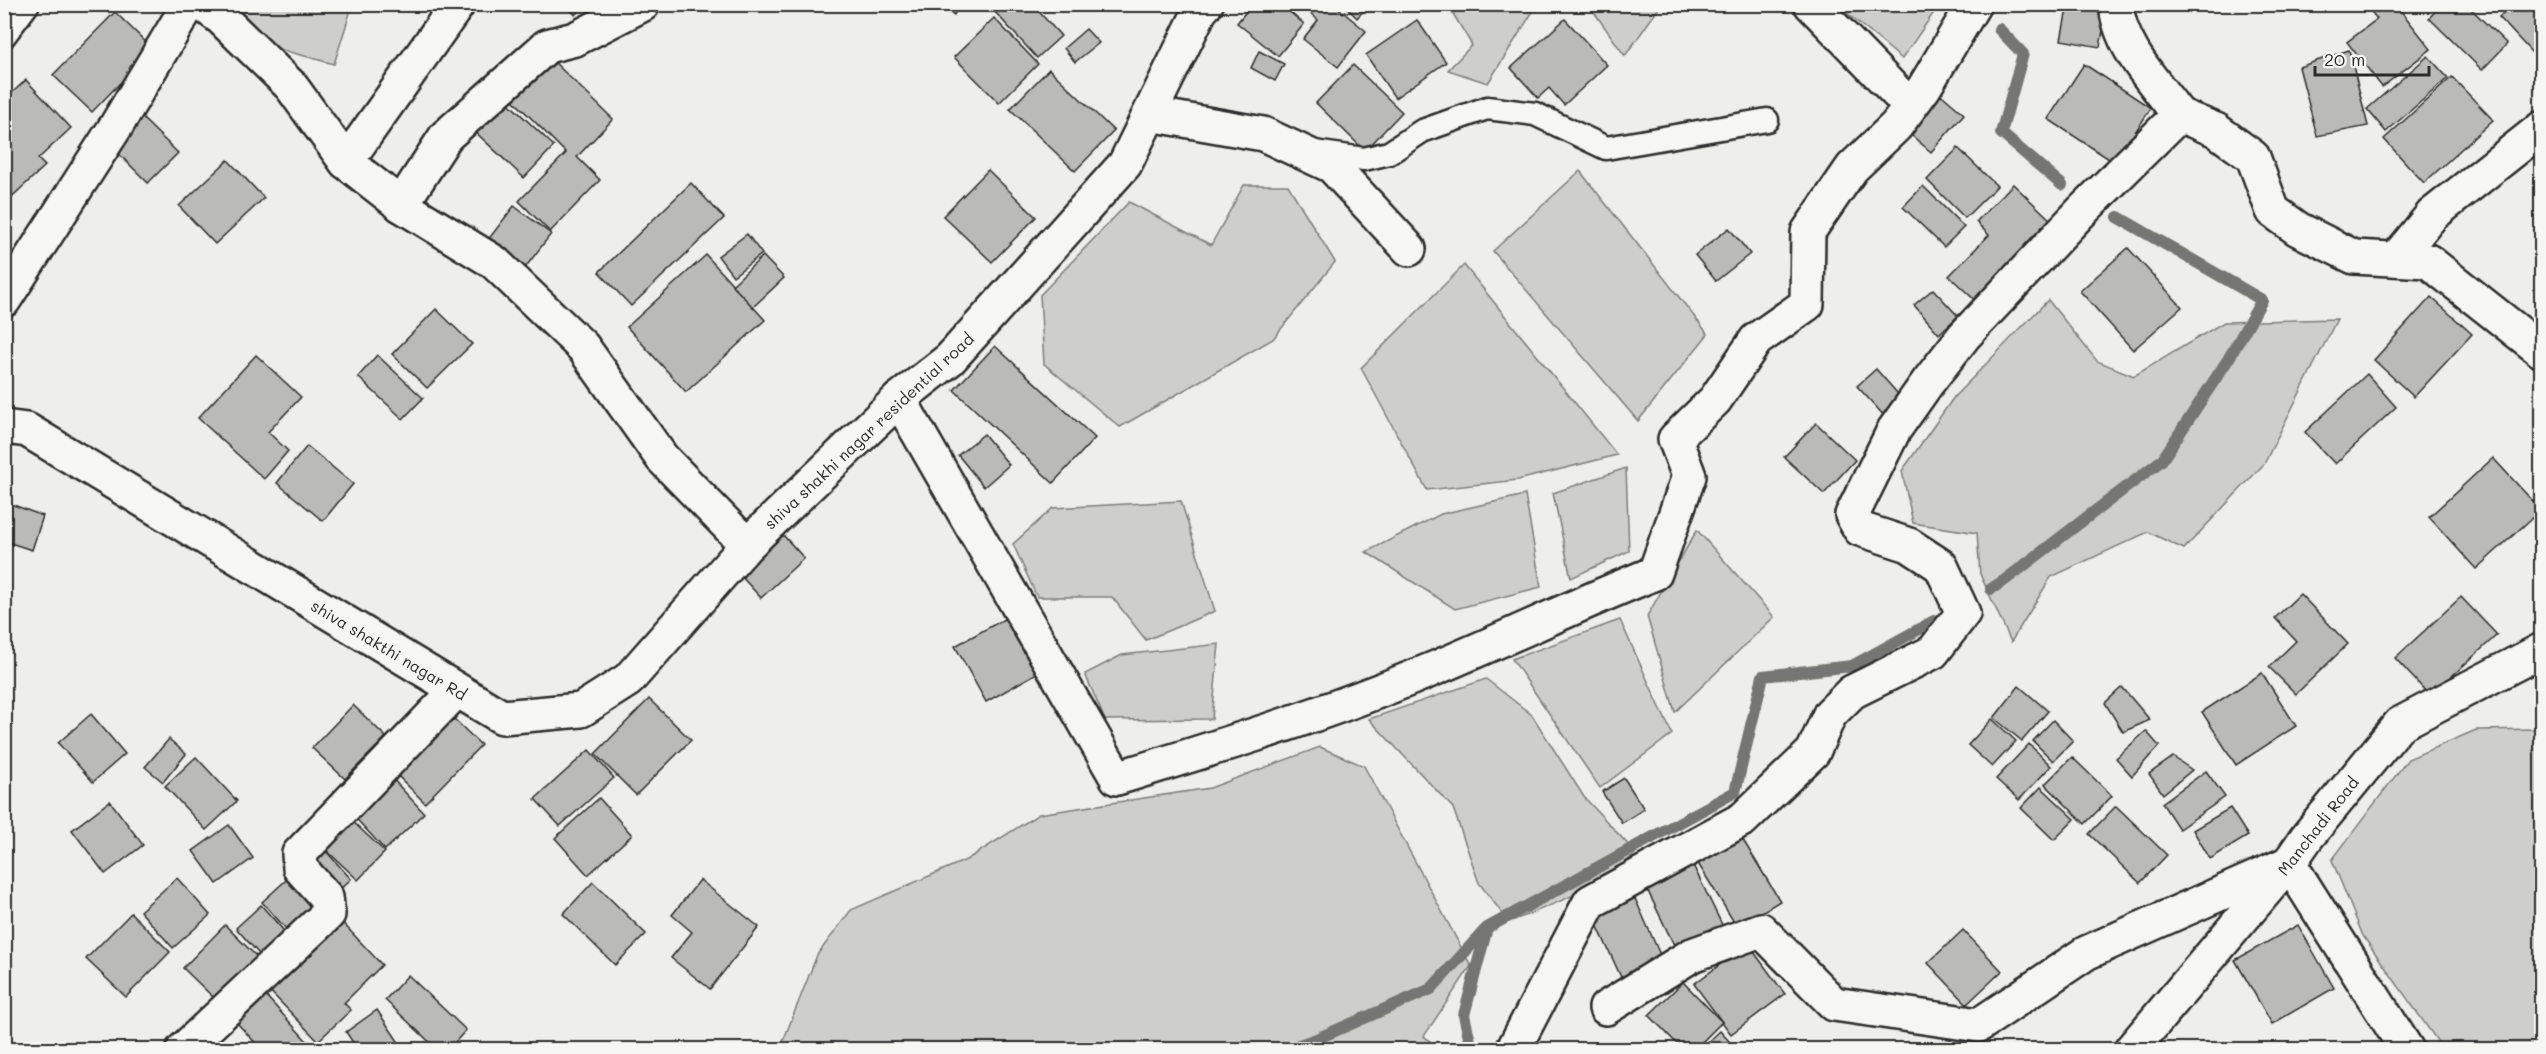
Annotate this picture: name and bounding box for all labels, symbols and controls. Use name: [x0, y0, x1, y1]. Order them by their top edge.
scale bar: [2315, 39, 2429, 77]
text: 20 m: [2324, 47, 2365, 71]
street label: shiva shakhi nagar residential road: [759, 328, 978, 533]
street label: shiva shakthi nagar Rd: [307, 595, 471, 704]
street label: Manchadi Road: [2272, 772, 2363, 879]

